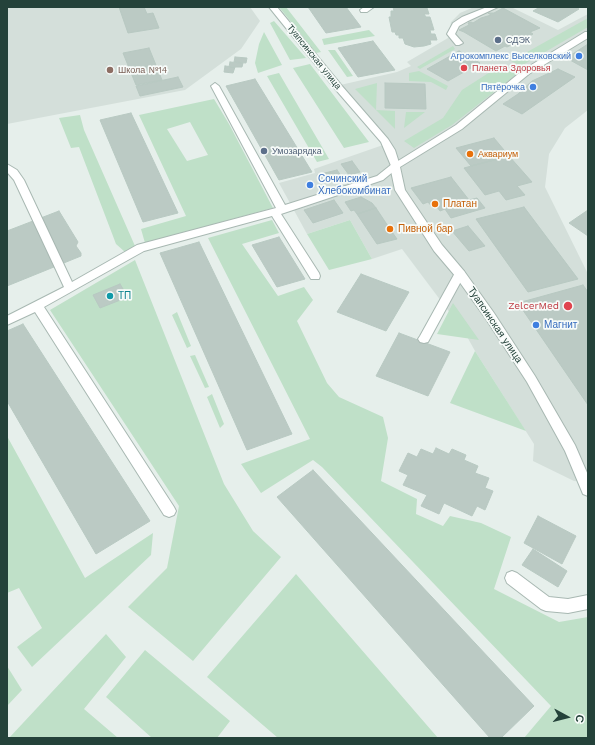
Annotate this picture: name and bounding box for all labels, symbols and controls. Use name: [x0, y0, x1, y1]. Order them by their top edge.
street label: Туапсинская улица: [285, 22, 343, 92]
marker: СДЭК: [493, 35, 503, 45]
place label: СДЭК: [506, 35, 530, 45]
place label: Агрокомплекс Выселковский: [451, 51, 571, 61]
marker: Агрокомплекс Выселковский: [574, 51, 584, 61]
marker: Планета Здоровья: [459, 63, 469, 73]
place label: Планета Здоровья: [472, 63, 551, 73]
marker: Школа №14: [105, 65, 115, 75]
place label: Школа №14: [118, 65, 167, 75]
place label: Пятёрочка: [481, 82, 525, 92]
marker: Пятёрочка: [528, 82, 538, 92]
marker: Умозарядка: [259, 146, 269, 156]
place label: Умозарядка: [272, 146, 322, 156]
marker: Аквариум: [465, 149, 475, 159]
place label: Аквариум: [478, 149, 518, 159]
place label: Сочинский Хлебокомбинат: [318, 173, 391, 196]
marker: Сочинский Хлебокомбинат: [305, 180, 315, 190]
place label: Платан: [443, 198, 477, 210]
marker: Платан: [430, 199, 440, 209]
place label: Пивной бар: [398, 223, 453, 235]
marker: Пивной бар: [385, 224, 395, 234]
street label: Туапсинская улица: [465, 285, 525, 365]
place label: ТП: [118, 290, 131, 302]
marker: ТП: [105, 291, 115, 301]
place label: ZelcerMed: [508, 300, 559, 312]
marker: ZelcerMed: [562, 300, 574, 312]
place label: Магнит: [544, 319, 577, 331]
marker: Магнит: [531, 320, 541, 330]
north arrow: [547, 697, 587, 737]
text: С: [572, 714, 586, 723]

